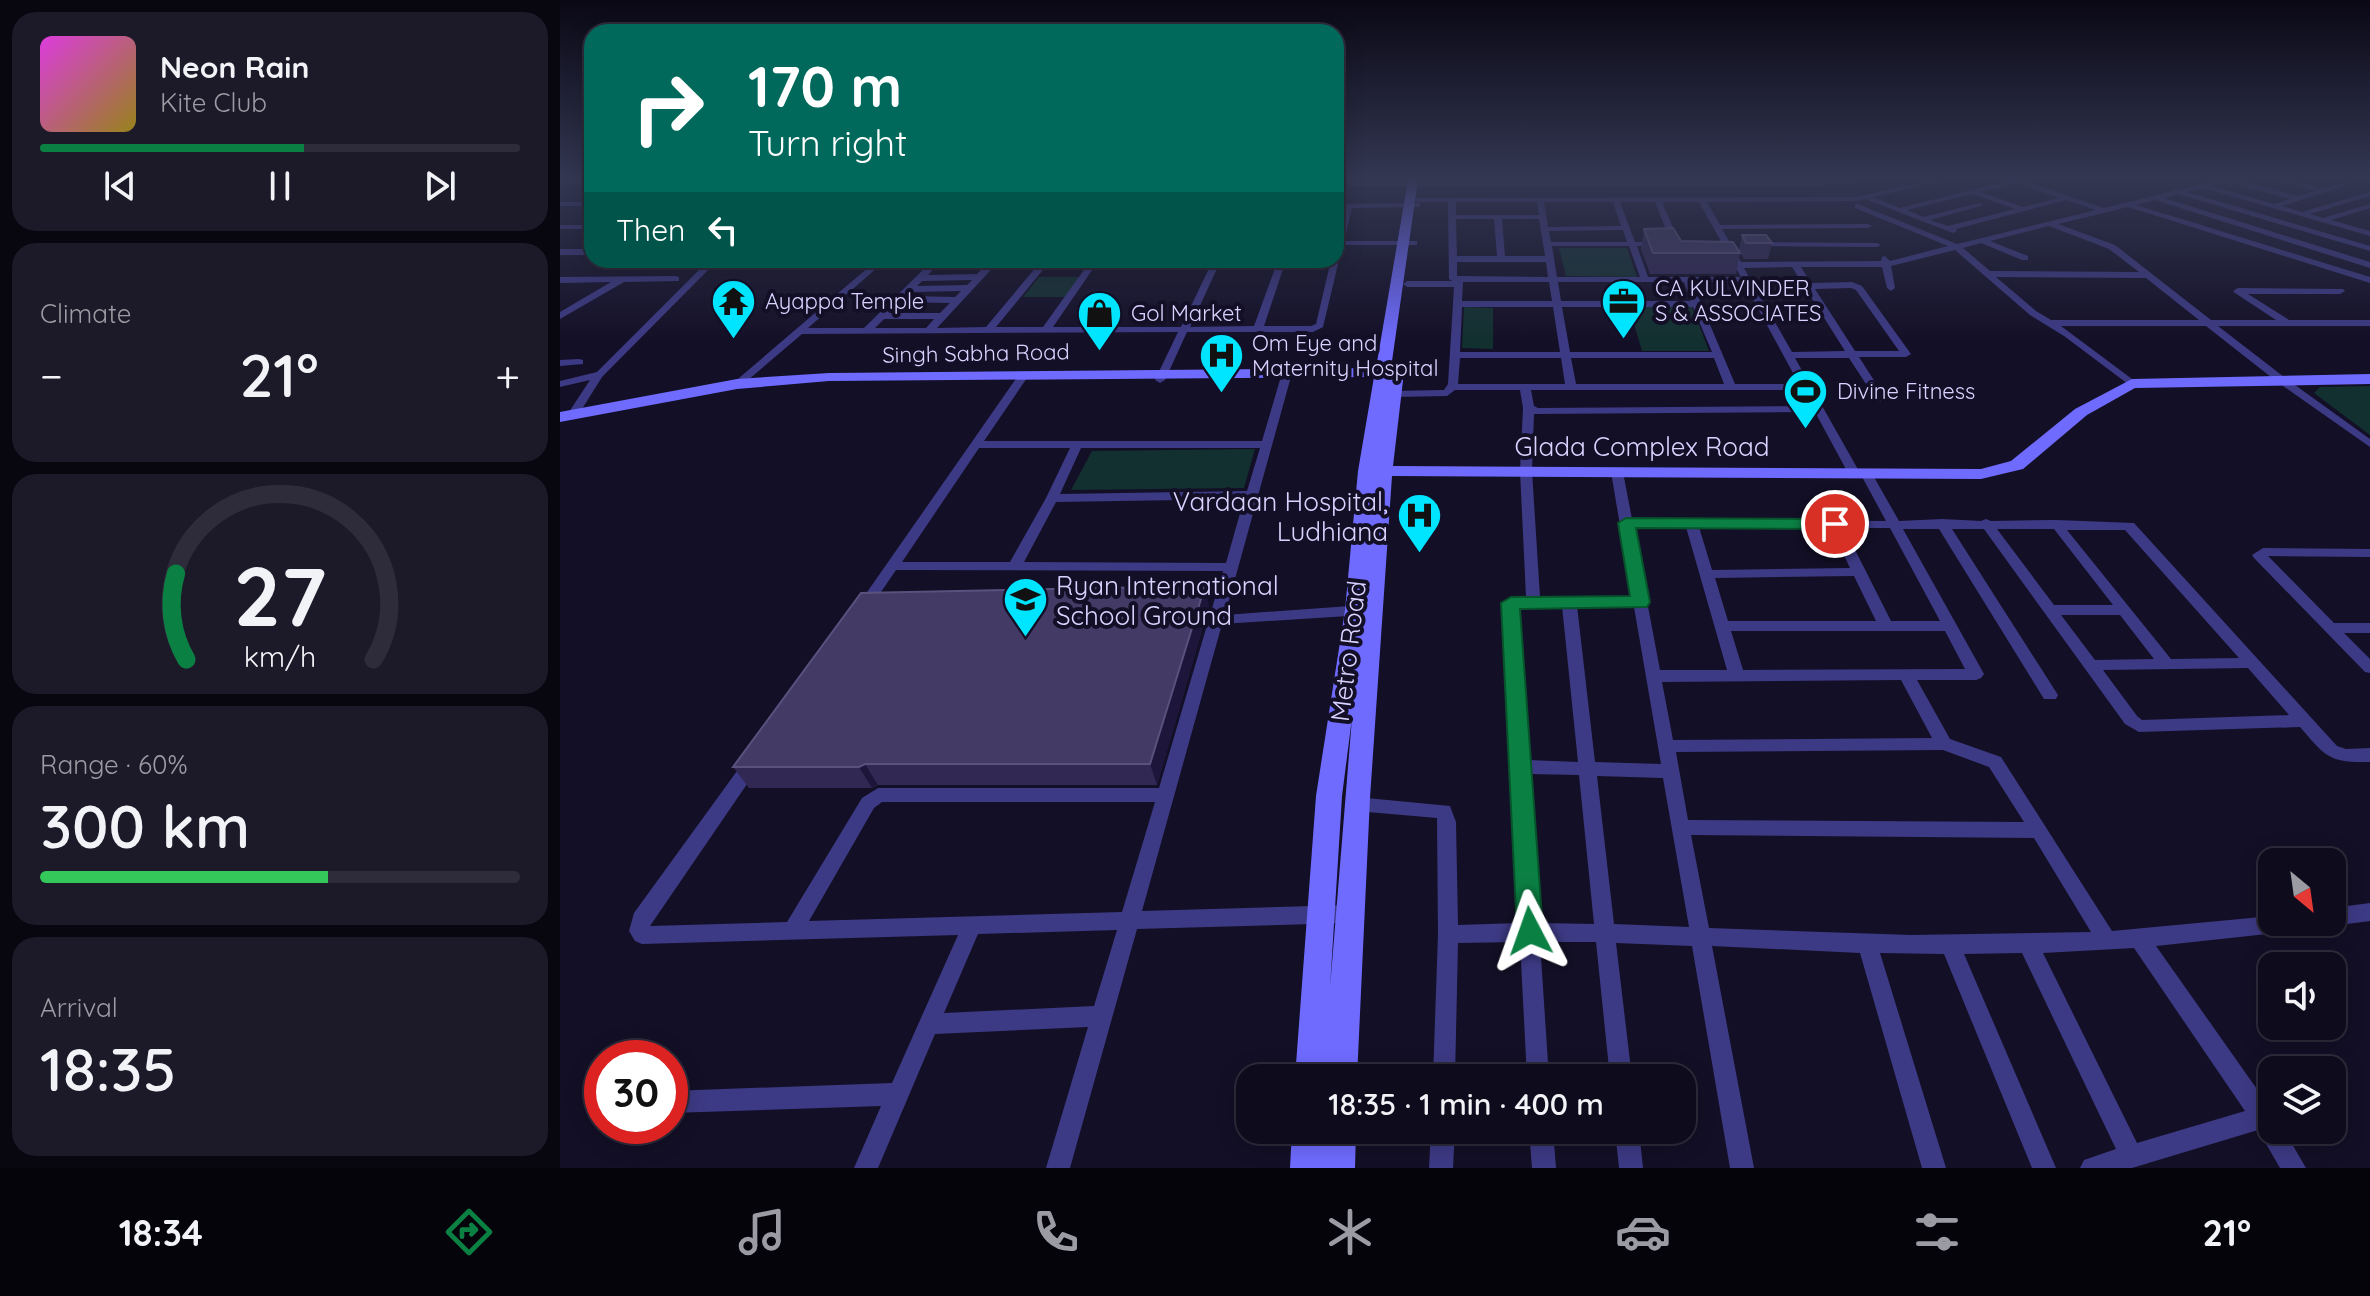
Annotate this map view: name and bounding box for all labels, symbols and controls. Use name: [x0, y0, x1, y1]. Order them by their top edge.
text: Neon Rain: [160, 48, 309, 86]
text: 170 m: [748, 51, 902, 121]
icon: right: [616, 56, 720, 160]
text: Kite Club: [160, 86, 267, 119]
text: Turn right: [748, 120, 907, 165]
icon: previous: [98, 164, 142, 208]
icon: pause: [258, 164, 302, 208]
icon: next: [418, 164, 462, 208]
icon: left: [701, 208, 745, 252]
text: Then: [616, 211, 685, 249]
place label: CA KULVINDER S & ASSOCIATES: [1655, 274, 1821, 327]
temple icon: Ayappa Temple: [710, 277, 758, 340]
office icon: CA KULVINDER S & ASSOCIATES: [1600, 277, 1648, 340]
place label: Ayappa Temple: [765, 287, 924, 315]
shop icon: Gol Market: [1076, 289, 1124, 352]
text: Climate: [40, 297, 131, 330]
place label: Gol Market: [1131, 299, 1242, 327]
place label: Om Eye and Maternity Hospital: [1252, 329, 1439, 382]
hospital icon: Om Eye and Maternity Hospital: [1197, 332, 1245, 395]
text: 21°: [239, 337, 319, 412]
street label: Singh Sabha Road: [882, 337, 1070, 369]
text: −: [40, 348, 63, 403]
text: +: [495, 348, 520, 403]
sports icon: Divine Fitness: [1782, 367, 1830, 430]
place label: Divine Fitness: [1837, 377, 1975, 405]
street label: Glada Complex Road: [1515, 430, 1769, 463]
place label: Vardaan Hospital, Ludhiana: [1173, 485, 1388, 548]
pin: [1801, 490, 1869, 558]
hospital icon: Vardaan Hospital, Ludhiana: [1395, 492, 1443, 555]
icon: arrive: [1813, 502, 1857, 546]
text: 27: [233, 543, 327, 647]
place label: Ryan International School Ground: [1056, 569, 1279, 632]
school or university icon: Ryan International School Ground: [1001, 576, 1049, 639]
street label: Metro Road: [1323, 579, 1373, 723]
text: km/h: [244, 638, 316, 674]
text: Range · 60%: [40, 748, 188, 781]
text: 300 km: [40, 788, 250, 863]
north arrow: [2258, 848, 2346, 936]
map controls: [2258, 848, 2346, 1144]
position arrow: [1488, 889, 1572, 973]
button: sound: [2258, 952, 2346, 1040]
text: Arrival: [40, 991, 118, 1024]
text: 18:35: [40, 1031, 176, 1106]
speed limit sign: 30: [584, 1040, 688, 1144]
button: layers: [2258, 1056, 2346, 1144]
text: 18:35 · 1 min · 400 m: [1328, 1085, 1604, 1123]
icon: directions: [441, 1204, 497, 1260]
icon: music: [734, 1204, 790, 1260]
icon: phone: [1028, 1204, 1084, 1260]
icon: climate: [1322, 1204, 1378, 1260]
icon: car: [1615, 1204, 1671, 1260]
icon: filters: [1909, 1204, 1965, 1260]
text: 18:34: [119, 1210, 203, 1255]
text: 21°: [2202, 1210, 2251, 1255]

